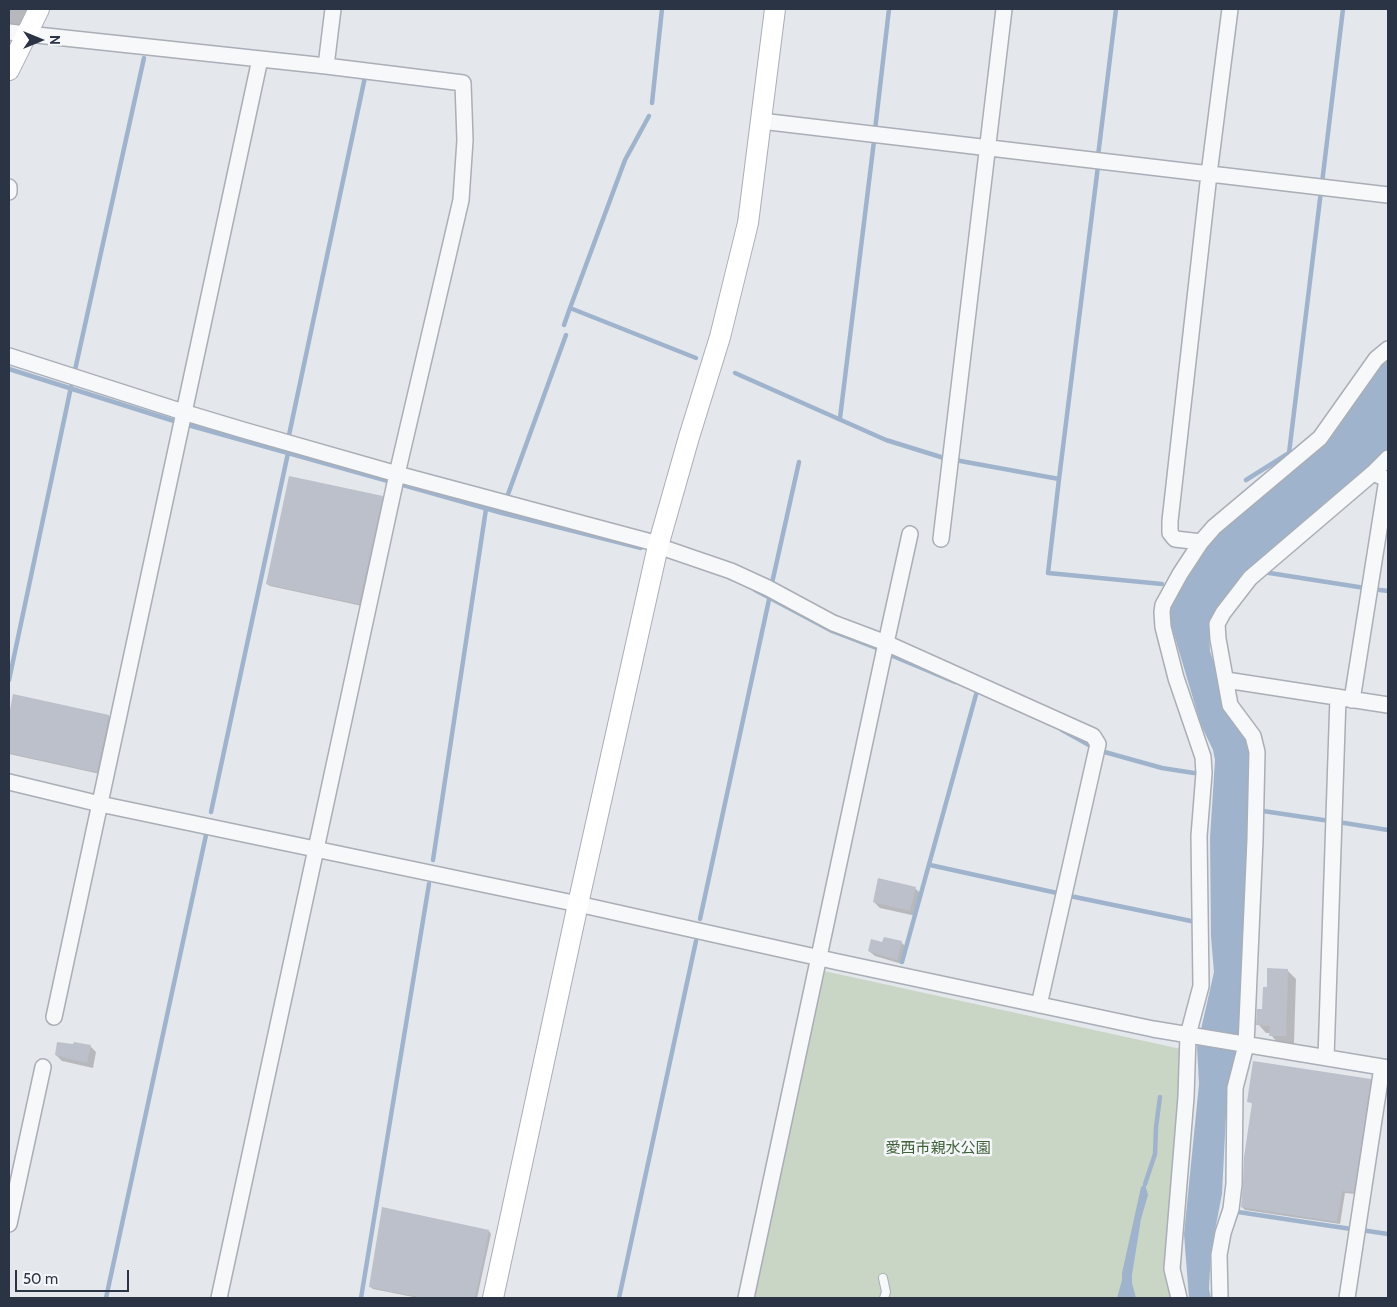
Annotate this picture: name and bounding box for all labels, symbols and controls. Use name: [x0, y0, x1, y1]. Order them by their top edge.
north arrow: [15, 15, 65, 65]
text: N: [46, 35, 64, 45]
park label: 愛西市親水公園: [886, 1140, 990, 1158]
scale bar: [18, 1260, 131, 1292]
text: 50 m: [23, 1270, 58, 1288]

